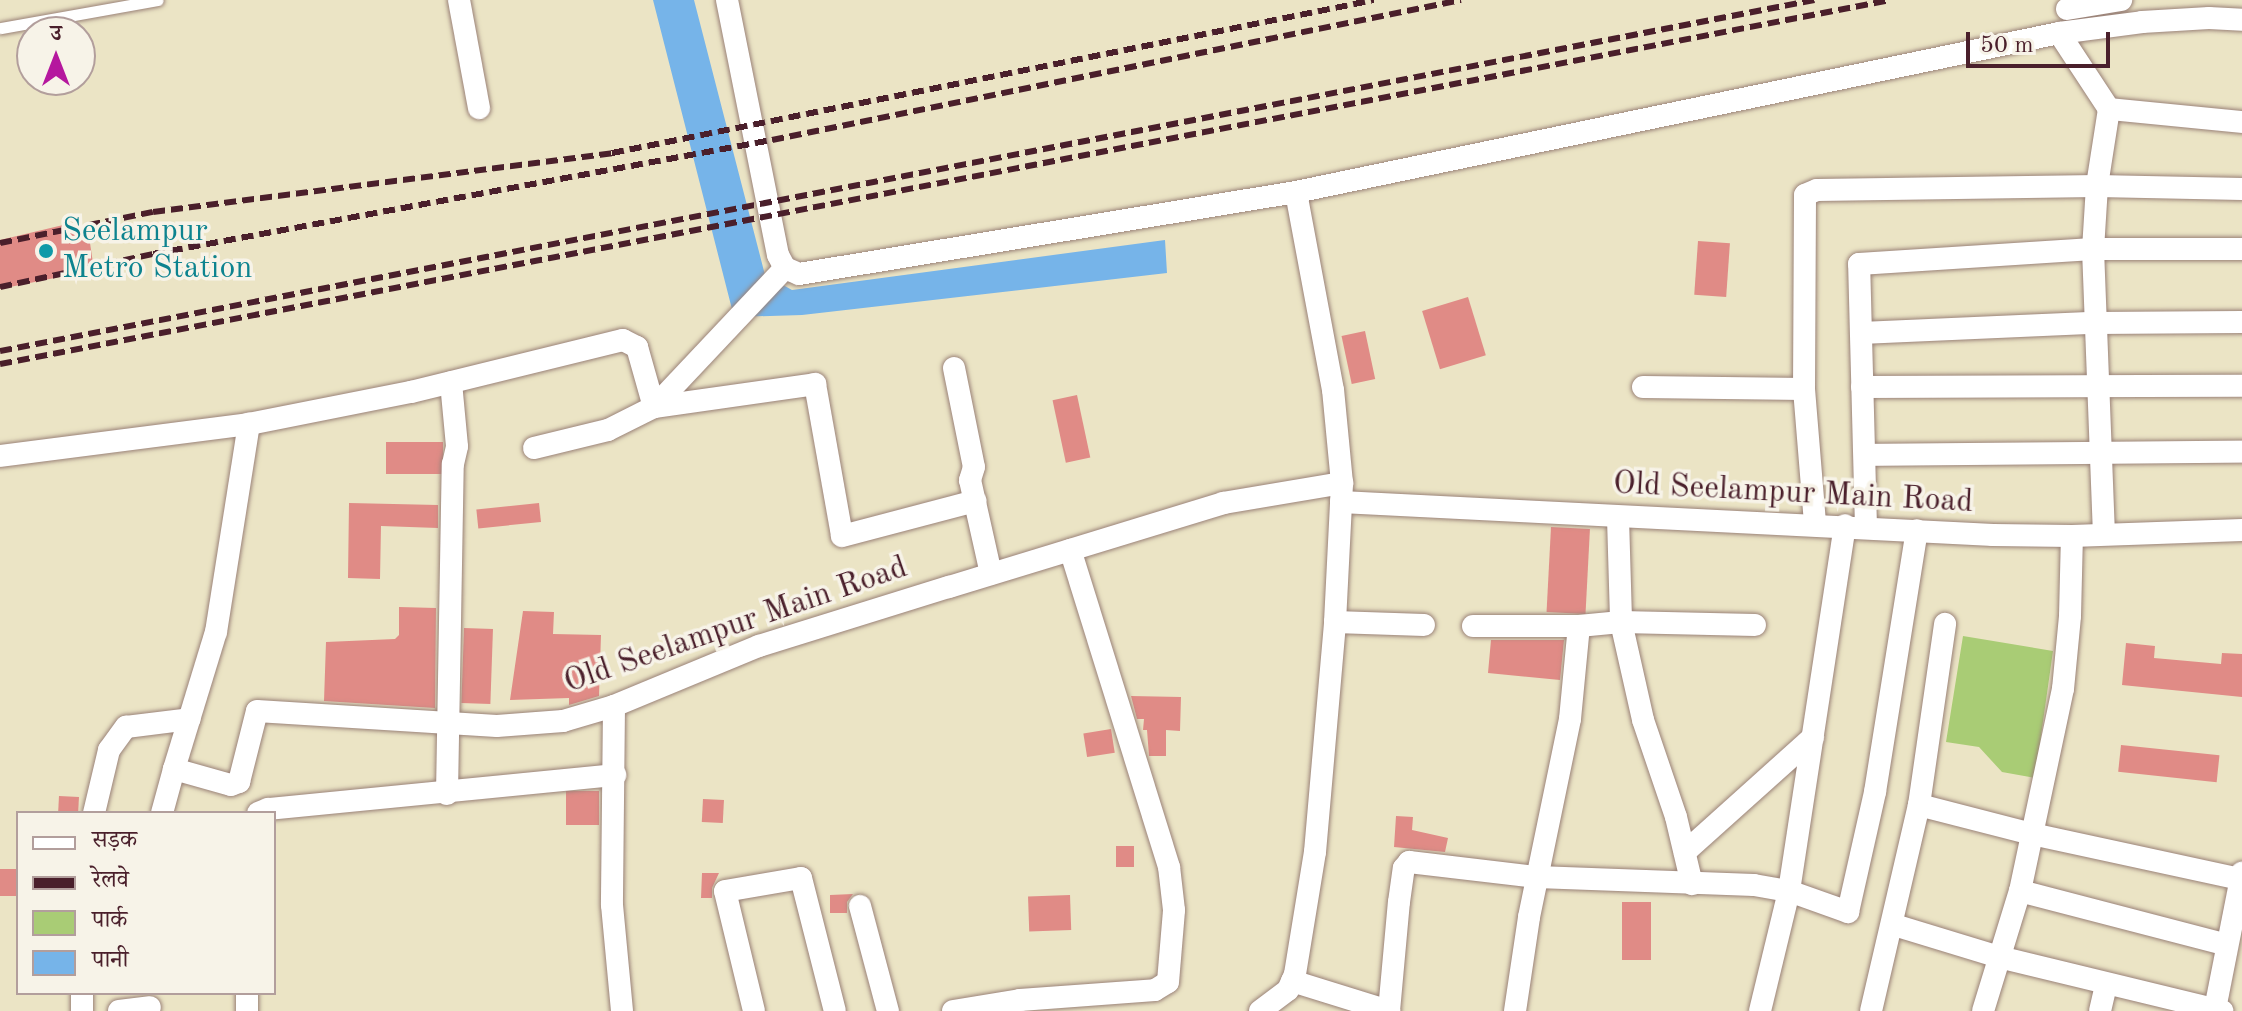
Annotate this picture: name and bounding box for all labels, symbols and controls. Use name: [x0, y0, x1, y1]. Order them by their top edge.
north arrow: [16, 16, 96, 96]
scale bar: [1970, 16, 2114, 66]
text: उ: [50, 23, 62, 45]
text: 50 m: [1980, 34, 2034, 58]
place label: Seelampur Metro Station: [62, 214, 253, 289]
marker: Seelampur Metro Station: [37, 242, 55, 260]
street label: Old Seelampur Main Road: [1612, 465, 1974, 523]
street label: Old Seelampur Main Road: [559, 549, 913, 703]
legend: [16, 811, 276, 995]
text: सड़क: [92, 829, 137, 853]
text: रेलवे: [92, 869, 129, 893]
text: पार्क: [92, 909, 127, 933]
text: पानी: [92, 949, 129, 973]

